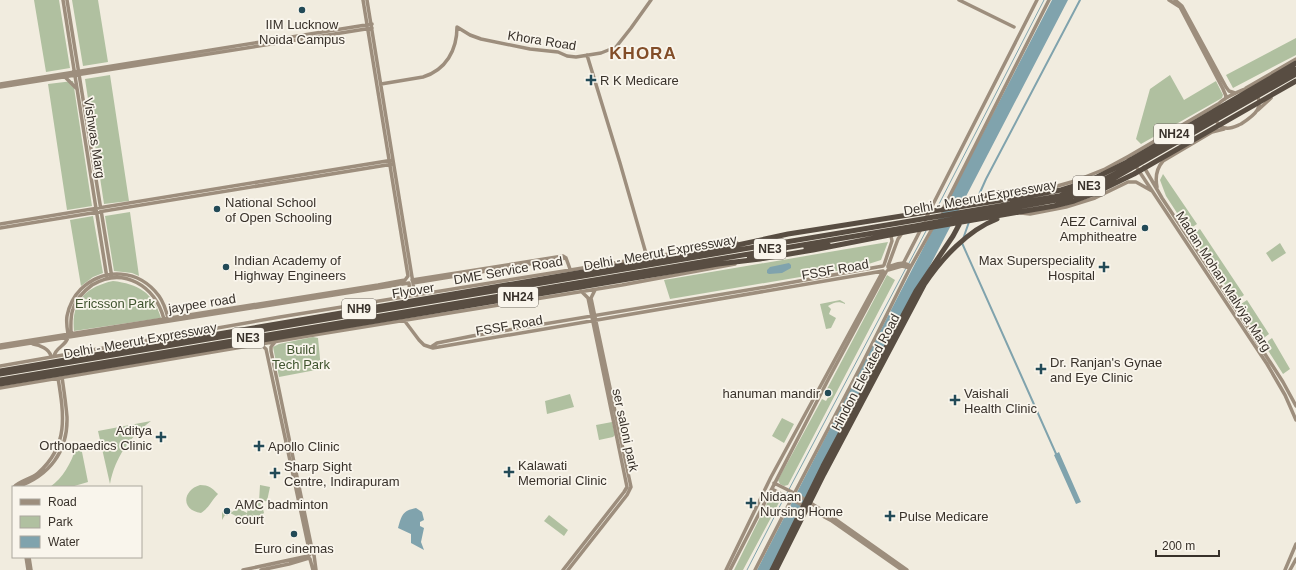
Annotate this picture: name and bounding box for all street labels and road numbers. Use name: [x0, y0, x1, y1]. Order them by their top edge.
street label: Khora Road: [506, 28, 577, 53]
street label: Vishwas Marg: [81, 97, 108, 179]
road number: NH24: [1154, 124, 1194, 144]
road number: NE3: [1073, 176, 1105, 196]
street label: Delhi - Meerut Expressway: [902, 177, 1058, 218]
street label: Madan Mohan Malviya Marg: [1173, 208, 1275, 354]
street label: Delhi - Meerut Expressway: [582, 232, 738, 273]
road number: NE3: [754, 239, 786, 259]
street label: DME Service Road: [452, 254, 564, 287]
street label: FSSF Road: [800, 256, 870, 283]
street label: Flyover: [391, 280, 436, 301]
road number: NH24: [498, 287, 538, 307]
street label: jaypee road: [166, 291, 237, 316]
road number: NH9: [342, 299, 376, 319]
street label: Hindon Elevated Road: [828, 311, 903, 433]
street label: FSSF Road: [474, 312, 544, 339]
street label: Delhi - Meerut Expressway: [62, 320, 218, 361]
road number: NE3: [232, 328, 264, 348]
street label: ser saloni park: [609, 387, 642, 473]

